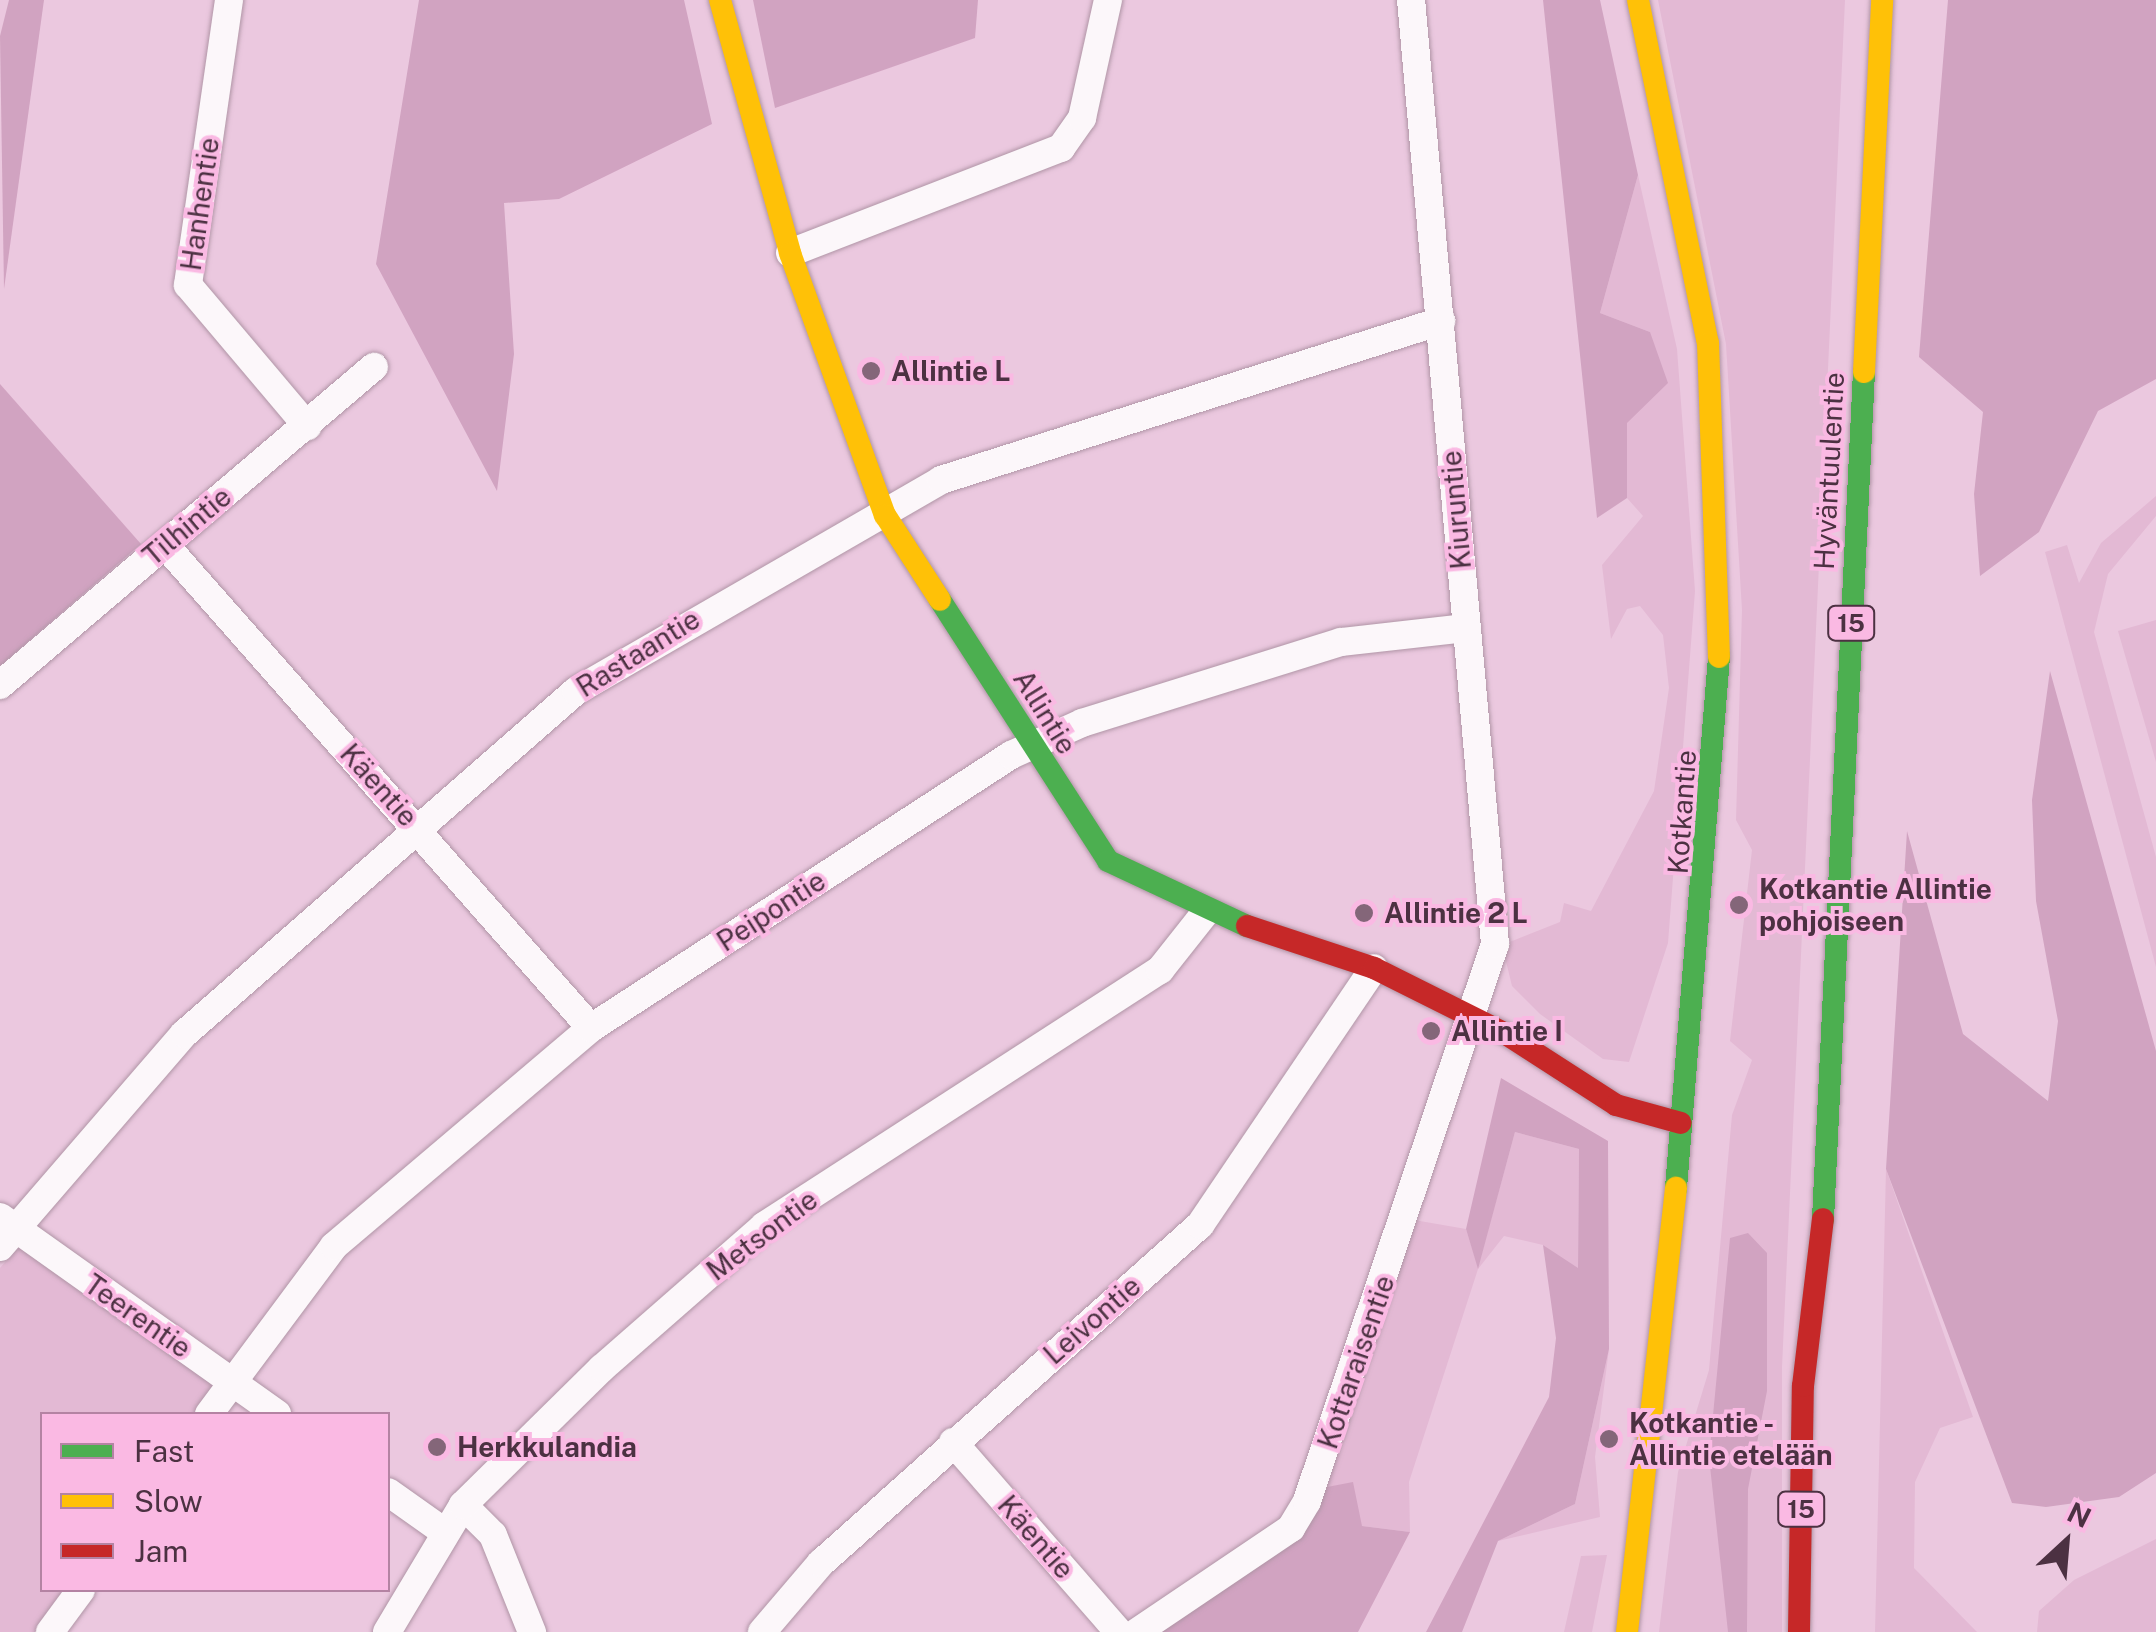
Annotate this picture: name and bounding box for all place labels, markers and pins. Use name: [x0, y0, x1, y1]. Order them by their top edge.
place label: Allintie L: [891, 354, 1011, 388]
marker: Allintie L: [860, 360, 882, 382]
place label: Kotkantie Allintie pohjoiseen: [1759, 872, 1992, 938]
marker: Kotkantie Allintie pohjoiseen: [1728, 894, 1750, 916]
place label: Allintie 2 L: [1384, 896, 1528, 930]
marker: Allintie 2 L: [1353, 902, 1375, 924]
place label: Allintie I: [1451, 1014, 1563, 1048]
marker: Allintie I: [1420, 1020, 1442, 1042]
place label: Kotkantie - Allintie etelään: [1629, 1406, 1833, 1472]
marker: Kotkantie - Allintie etelään: [1598, 1428, 1620, 1450]
place label: Herkkulandia: [457, 1430, 637, 1464]
marker: Herkkulandia: [426, 1436, 448, 1458]

